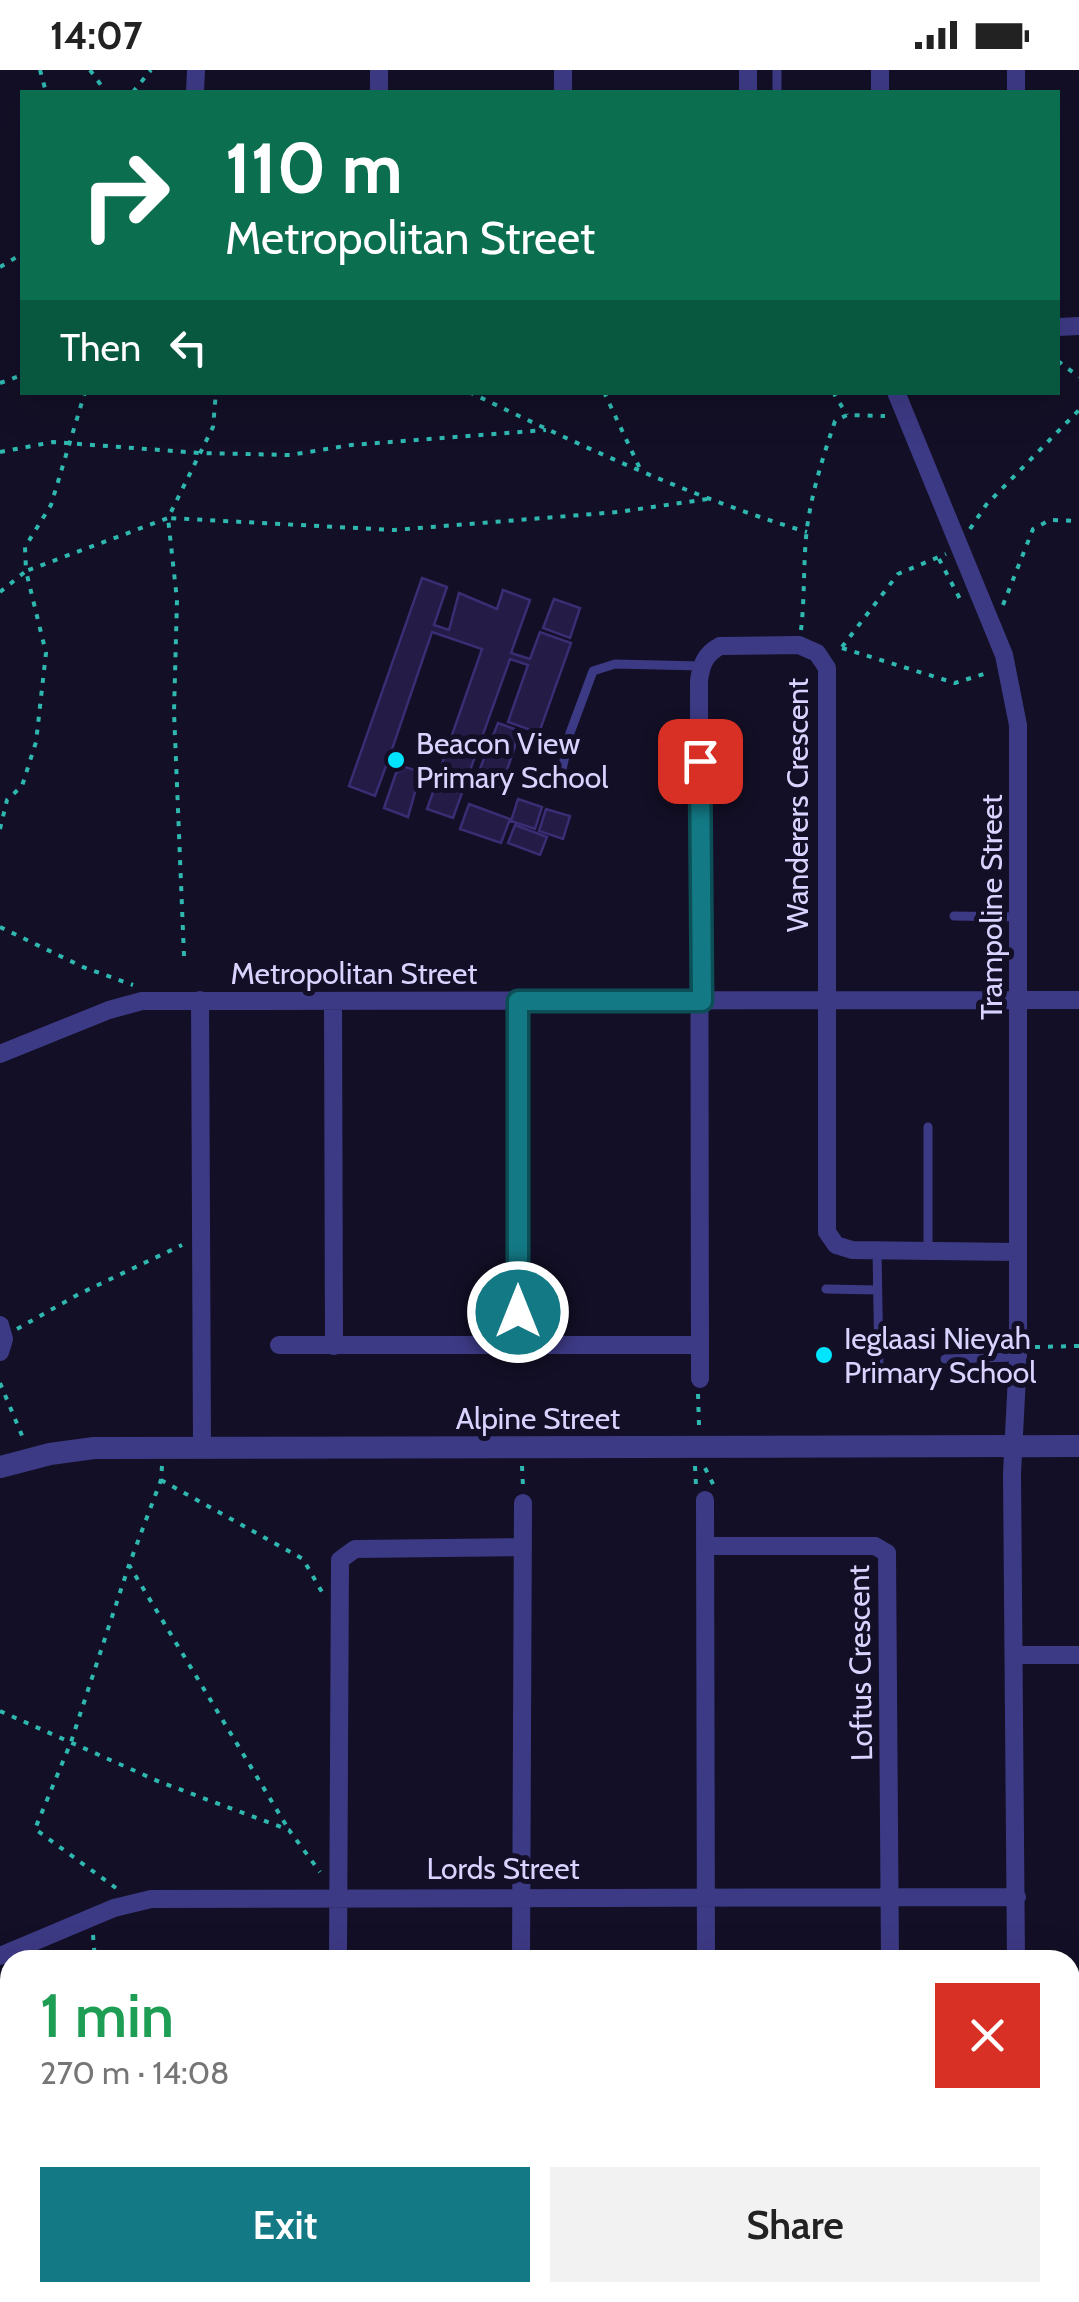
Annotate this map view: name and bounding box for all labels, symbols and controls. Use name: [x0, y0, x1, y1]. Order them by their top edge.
text: 14:07: [50, 12, 142, 59]
text: 110 m: [225, 125, 403, 211]
icon: right: [60, 130, 190, 260]
text: Metropolitan Street: [225, 211, 595, 265]
icon: left: [161, 320, 216, 375]
text: Then: [60, 324, 141, 371]
street label: Wanderers Crescent: [779, 678, 816, 932]
pin: [658, 719, 743, 804]
place label: Beacon View Primary School: [416, 725, 608, 796]
icon: arrive: [673, 734, 728, 789]
marker: Beacon View Primary School: [385, 749, 407, 771]
street label: Trampoline Street: [973, 794, 1010, 1020]
street label: Metropolitan Street: [231, 955, 477, 992]
position arrow: [466, 1260, 570, 1364]
place label: Ieglaasi Nieyah Primary School: [844, 1320, 1036, 1391]
marker: Ieglaasi Nieyah Primary School: [813, 1344, 835, 1366]
street label: Alpine Street: [456, 1400, 620, 1437]
street label: Loftus Crescent: [840, 1564, 880, 1762]
street label: Lords Street: [426, 1850, 580, 1887]
text: 1 min: [40, 1979, 174, 2052]
button: close: [935, 1983, 1040, 2088]
text: 270 m · 14:08: [40, 2053, 230, 2092]
button: Exit: [40, 2167, 530, 2282]
button: Share: [550, 2167, 1040, 2282]

